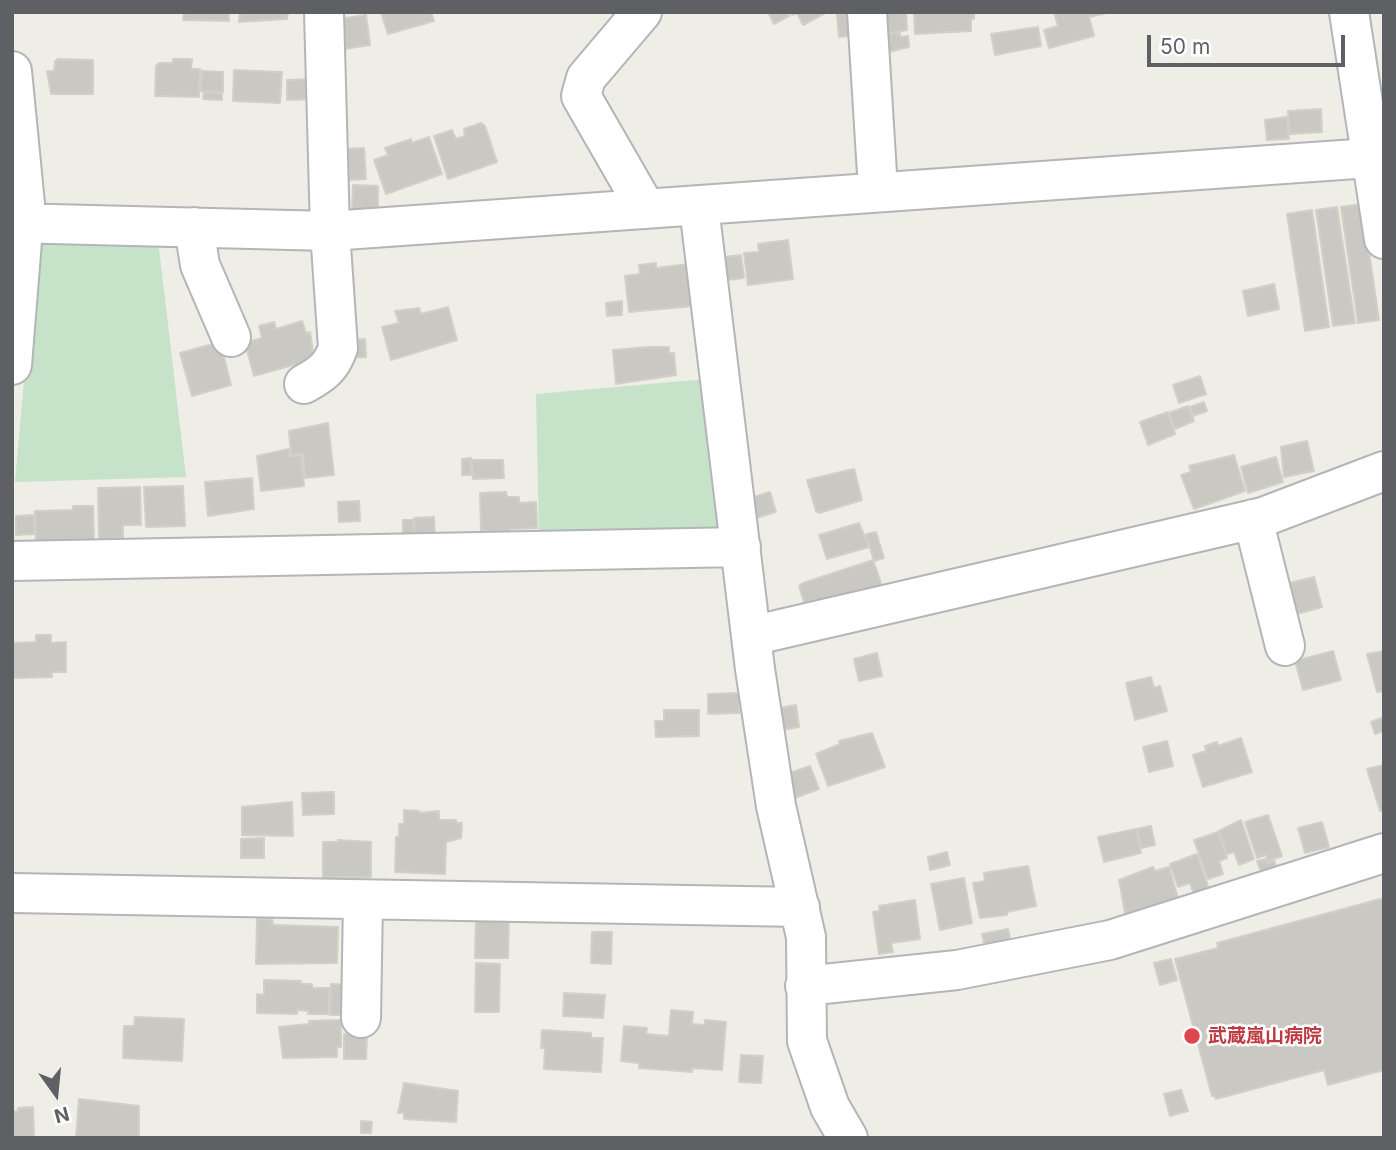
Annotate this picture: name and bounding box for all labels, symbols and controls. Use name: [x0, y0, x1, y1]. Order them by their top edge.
scale bar: [1151, 21, 1349, 65]
text: 50 m: [1160, 34, 1210, 59]
place label: 武蔵嵐山病院: [1208, 1025, 1322, 1047]
marker: 武蔵嵐山病院: [1182, 1026, 1202, 1046]
north arrow: [21, 1059, 91, 1129]
text: N: [52, 1102, 72, 1128]

